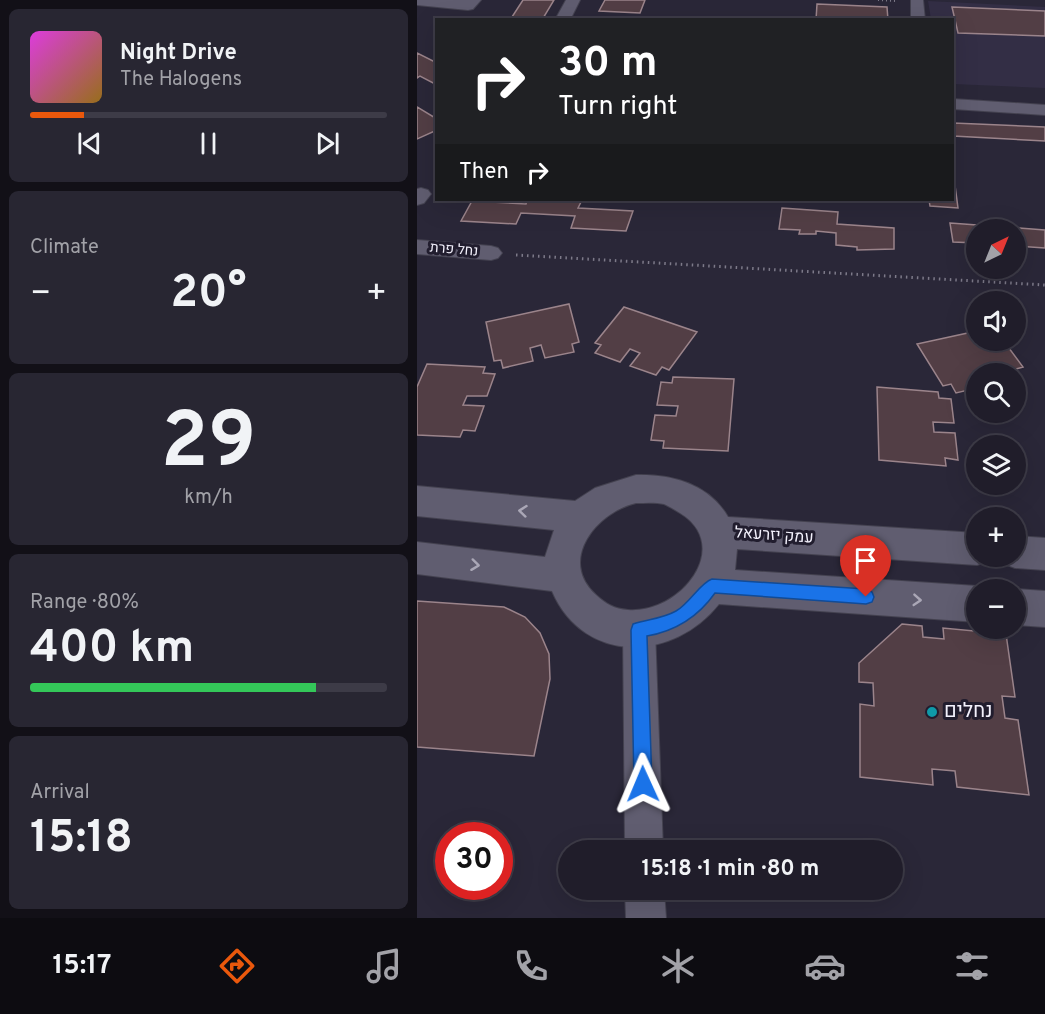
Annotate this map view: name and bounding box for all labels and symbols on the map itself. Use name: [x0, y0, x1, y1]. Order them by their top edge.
north arrow: [966, 219, 1026, 279]
street label: נחל פרת: [429, 239, 479, 261]
one-way arrow: [519, 505, 528, 518]
street label: עמק יזרעאל: [734, 523, 814, 549]
pin: [840, 535, 891, 597]
one-way arrow: [470, 558, 480, 571]
one-way arrow: [912, 593, 921, 606]
place label: נחלים: [944, 699, 992, 725]
marker: נחלים: [925, 705, 939, 719]
position arrow: [611, 752, 675, 816]
speed limit sign: 30: [435, 822, 513, 900]

